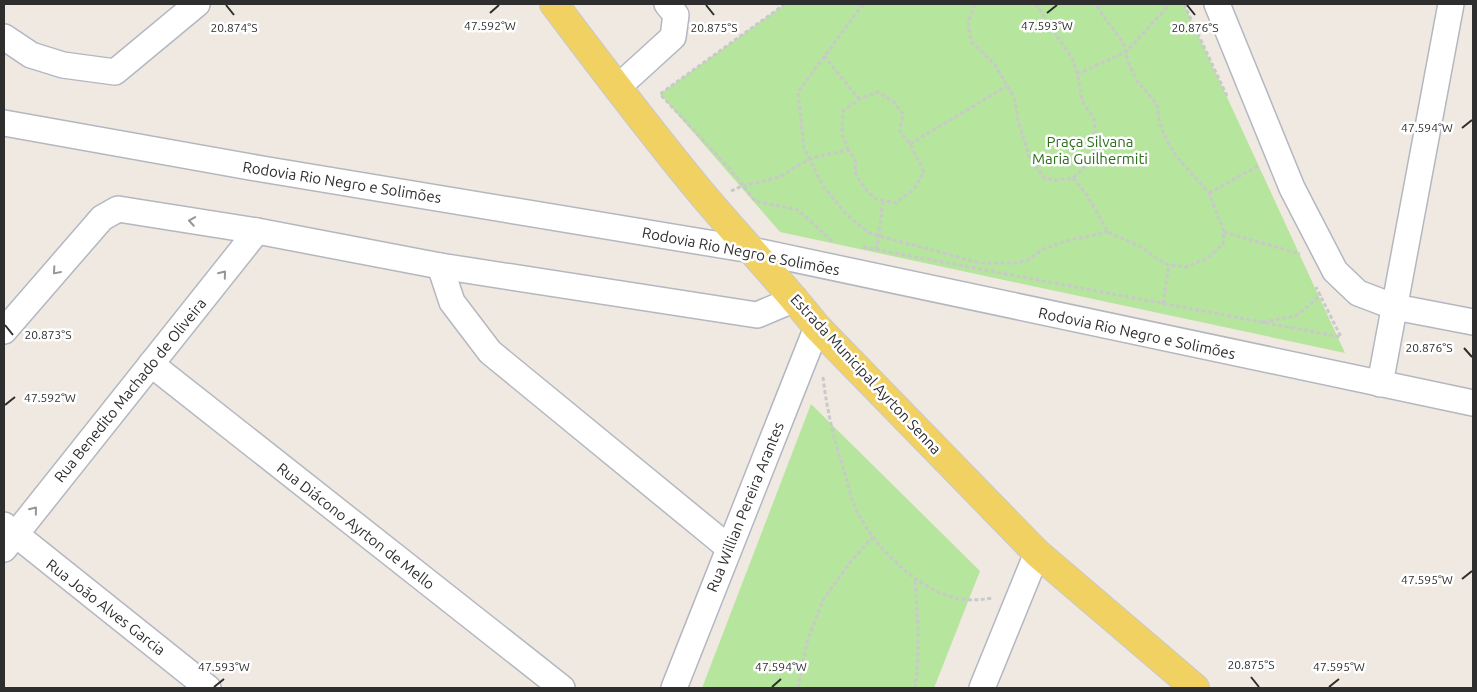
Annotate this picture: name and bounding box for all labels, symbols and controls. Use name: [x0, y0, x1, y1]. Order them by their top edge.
text: 47.592°W: [464, 19, 516, 32]
text: 47.593°W: [1021, 19, 1073, 32]
text: 20.874°S: [211, 21, 257, 34]
text: 20.875°S: [691, 21, 737, 34]
text: 20.876°S: [1172, 21, 1218, 34]
text: 47.594°W: [1401, 121, 1453, 134]
park label: Praça Silvana Maria Guilhermiti: [1032, 133, 1148, 167]
street label: Rodovia Rio Negro e Solimões: [241, 158, 443, 206]
one-way arrow: [187, 216, 195, 227]
street label: Rodovia Rio Negro e Solimões: [641, 223, 841, 279]
one-way arrow: [53, 265, 62, 274]
one-way arrow: [217, 271, 225, 280]
street label: Estrada Municipal Ayrton Senna: [787, 290, 945, 458]
street label: Rua Benedito Machado de Oliveira: [51, 295, 209, 485]
street label: Rodovia Rio Negro e Solimões: [1037, 304, 1237, 362]
text: 20.873°S: [25, 328, 71, 341]
text: 20.876°S: [1406, 341, 1452, 354]
text: 47.592°W: [24, 391, 76, 404]
street label: Rua Willian Pereira Arantes: [703, 420, 787, 594]
street label: Rua Diácono Ayrton de Mello: [274, 459, 438, 593]
one-way arrow: [28, 507, 37, 516]
street label: Rua João Alves Garcia: [43, 555, 169, 659]
text: 47.595°W: [1401, 573, 1453, 586]
text: 20.875°S: [1228, 658, 1274, 671]
text: 47.593°W: [198, 660, 250, 673]
text: 47.594°W: [755, 660, 807, 673]
text: 47.595°W: [1313, 660, 1365, 673]

